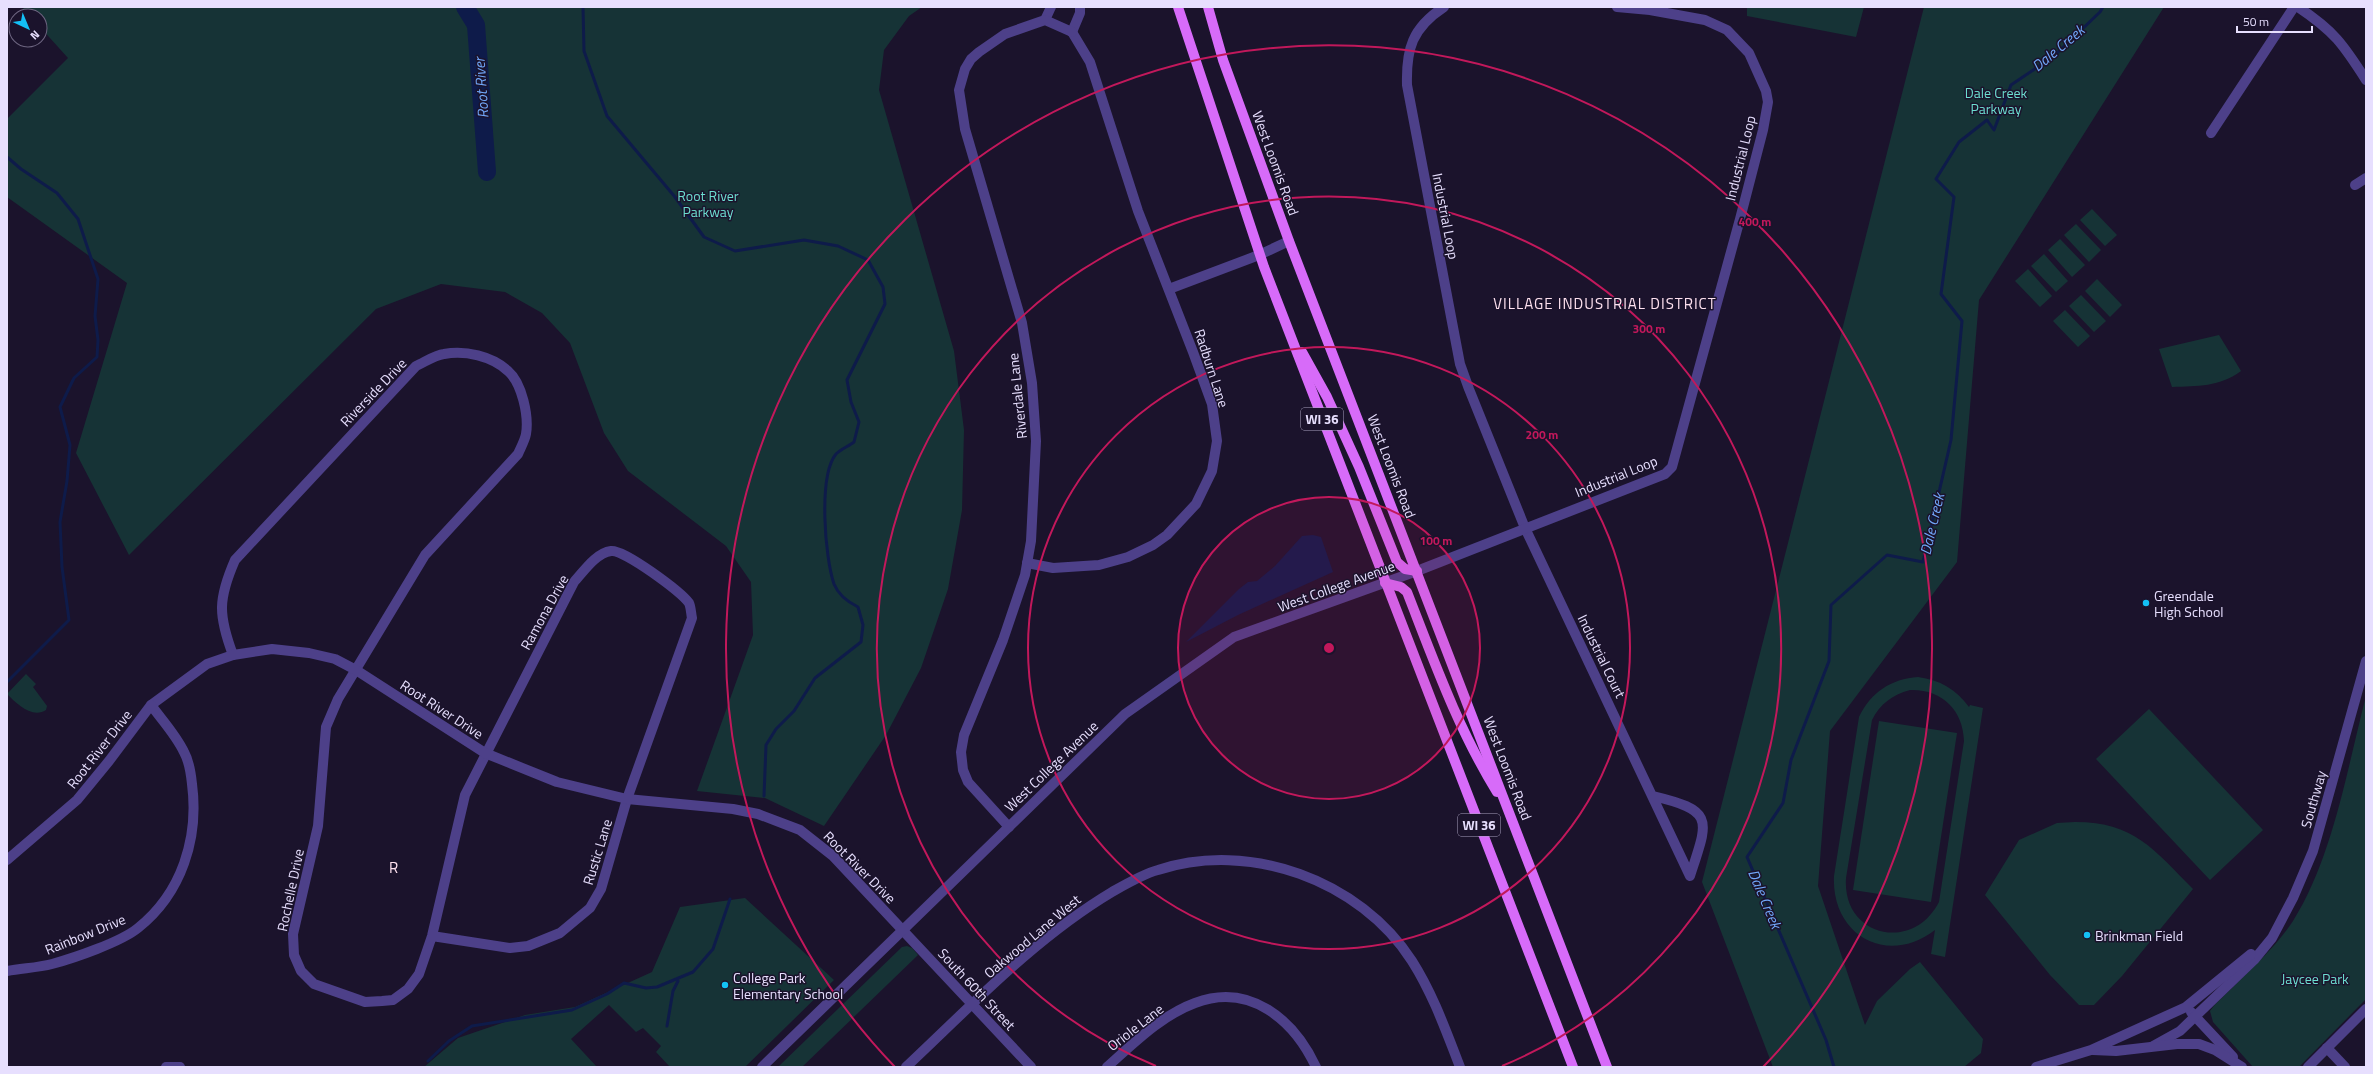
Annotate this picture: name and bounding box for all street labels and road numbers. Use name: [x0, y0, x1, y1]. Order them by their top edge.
street label: West Loomis Road: [1247, 108, 1305, 218]
street label: Industrial Loop: [1719, 113, 1761, 203]
street label: Industrial Loop: [1427, 171, 1465, 261]
street label: Radburn Lane: [1189, 326, 1235, 410]
street label: Riverdale Lane: [1002, 352, 1032, 440]
street label: Riverside Drive: [335, 353, 411, 431]
road number: WI 36: [1301, 408, 1343, 430]
street label: West Loomis Road: [1363, 411, 1421, 521]
street label: Industrial Loop: [1572, 450, 1660, 502]
street label: West College Avenue: [1275, 555, 1397, 617]
street label: Ramona Drive: [515, 571, 573, 653]
street label: Industrial Court: [1573, 611, 1631, 701]
street label: Root River Drive: [396, 674, 488, 744]
street label: Root River Drive: [61, 705, 137, 793]
street label: West Loomis Road: [1479, 713, 1537, 823]
street label: West College Avenue: [999, 716, 1103, 816]
street label: Southway: [2295, 767, 2331, 830]
road number: WI 36: [1458, 814, 1500, 836]
street label: Rustic Lane: [577, 816, 617, 888]
street label: Root River Drive: [819, 826, 901, 908]
street label: Rochelle Drive: [271, 847, 309, 933]
street label: Oakwood Lane West: [979, 889, 1085, 983]
street label: Rainbow Drive: [42, 908, 128, 960]
street label: South 60th Street: [933, 943, 1021, 1035]
street label: Oriole Lane: [1102, 998, 1168, 1056]

